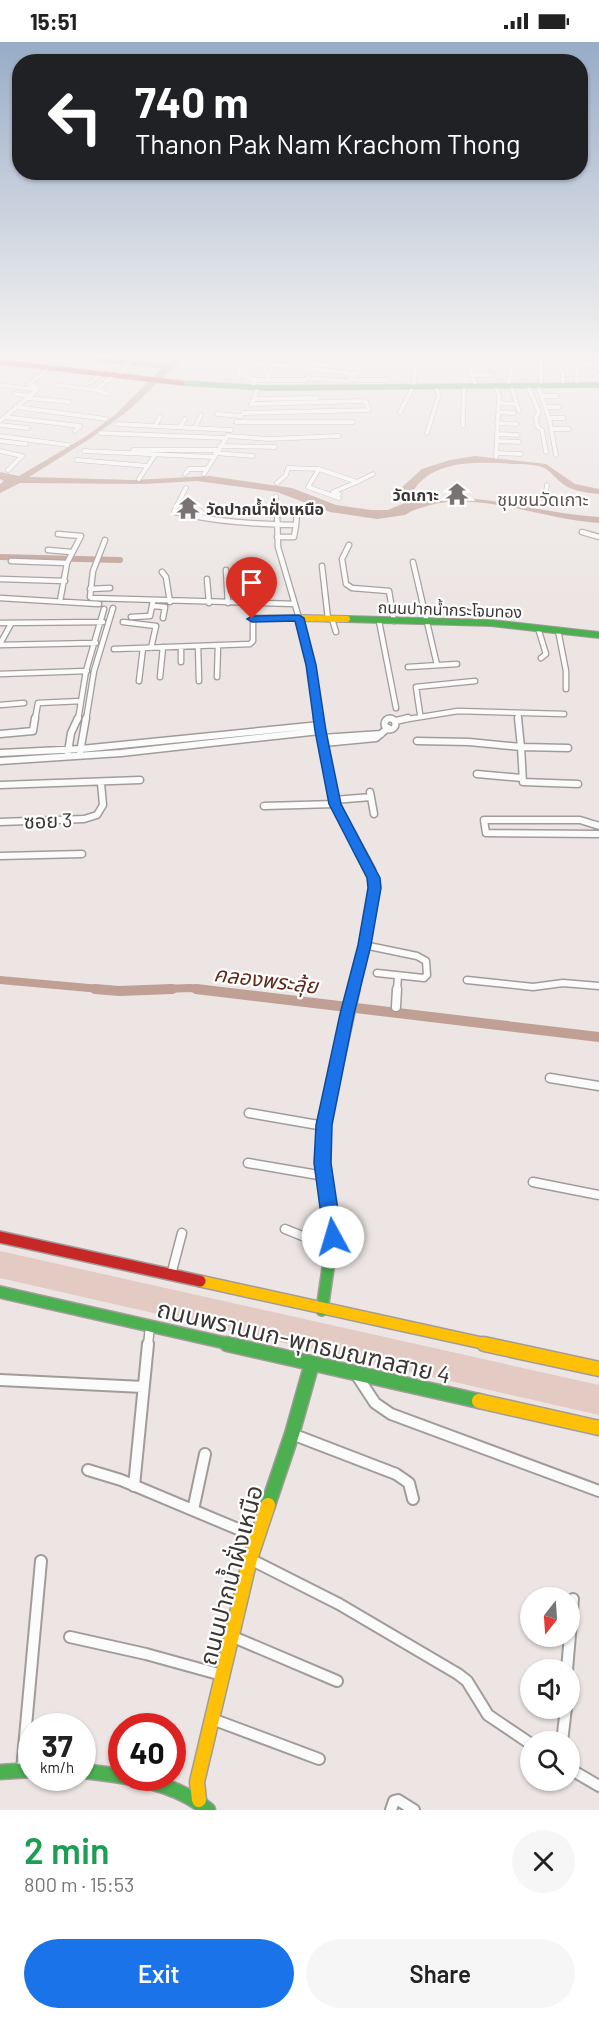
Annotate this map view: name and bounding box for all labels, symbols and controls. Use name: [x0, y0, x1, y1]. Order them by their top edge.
text: 15:51: [30, 8, 77, 34]
text: 740 m: [135, 76, 249, 126]
icon: left: [36, 78, 114, 156]
text: Thanon Pak Nam Krachom Thong: [135, 127, 521, 159]
temple icon: วัดเกาะ: [444, 481, 470, 507]
place label: วัดเกาะ: [393, 485, 439, 504]
district label: ชุมชนวัดเกาะ: [497, 488, 589, 511]
temple icon: วัดปากน้ำฝั่งเหนือ: [175, 495, 201, 521]
place label: วัดปากน้ำฝั่งเหนือ: [206, 498, 324, 518]
pin: [226, 557, 277, 619]
icon: arrive: [235, 566, 268, 599]
street label: ถนนปากน้ำกระโจมทอง: [377, 596, 523, 621]
street label: ซอย 3: [23, 807, 73, 833]
water label: คลองพระลุ้ย: [212, 960, 321, 1000]
position arrow: [301, 1205, 365, 1269]
street label: ถนนพรานนก-พุทธมณฑลสาย 4: [154, 1293, 454, 1391]
street label: ถนนปากน้ำฝั่งเหนือ: [191, 1482, 268, 1668]
north arrow: [520, 1587, 580, 1647]
map controls: [520, 1587, 580, 1791]
button: sound: [520, 1659, 580, 1719]
speed limit sign: 40: [108, 1713, 186, 1791]
text: 37: [41, 1727, 73, 1763]
button: search: [520, 1731, 580, 1791]
text: km/h: [40, 1758, 74, 1776]
text: 2 min: [24, 1828, 110, 1871]
button: close: [512, 1830, 575, 1893]
text: 800 m · 15:53: [24, 1872, 134, 1896]
button: Exit: [24, 1939, 294, 2008]
button: Share: [306, 1939, 575, 2008]

